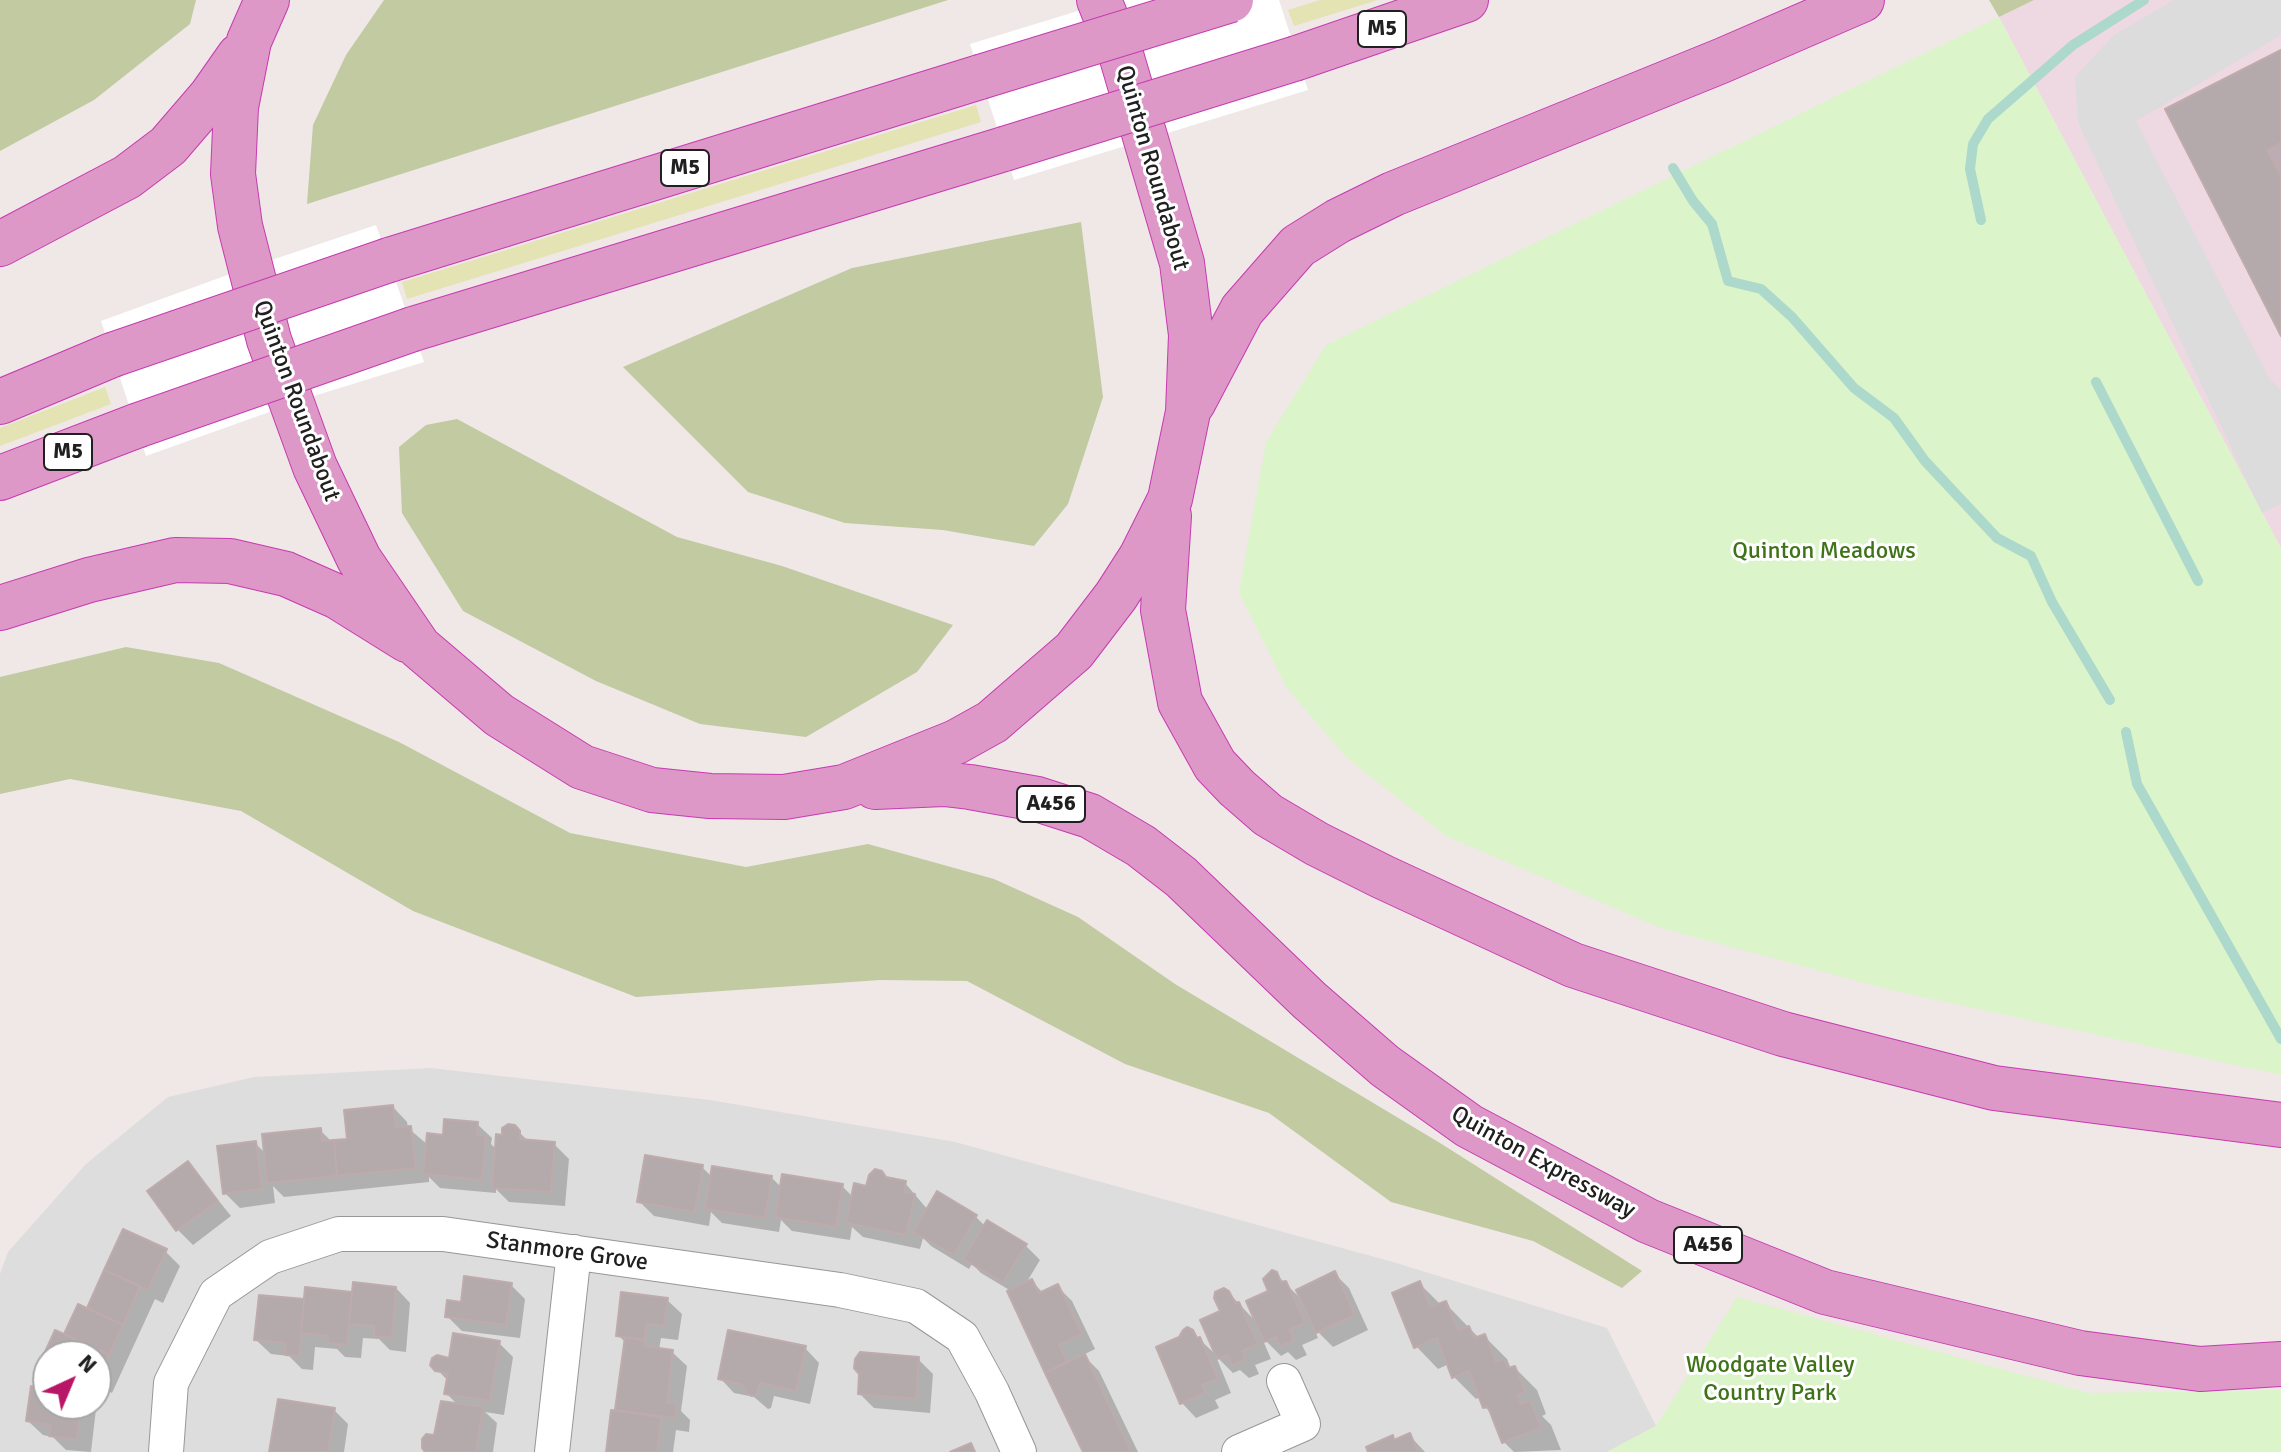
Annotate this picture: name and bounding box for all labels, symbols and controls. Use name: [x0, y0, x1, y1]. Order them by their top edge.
road number: M5: [1358, 11, 1406, 47]
street label: Quinton Roundabout: [1109, 62, 1195, 274]
road number: M5: [661, 150, 709, 186]
street label: Quinton Roundabout: [246, 297, 346, 505]
road number: M5: [44, 434, 92, 470]
park label: Quinton Meadows: [1732, 538, 1916, 566]
road number: A456: [1017, 786, 1085, 822]
street label: Quinton Expressway: [1446, 1100, 1640, 1226]
street label: Stanmore Grove: [484, 1226, 650, 1278]
road number: A456: [1674, 1227, 1742, 1263]
north arrow: [32, 1340, 112, 1420]
text: N: [73, 1349, 103, 1379]
park label: Woodgate Valley Country Park: [1686, 1352, 1854, 1408]

